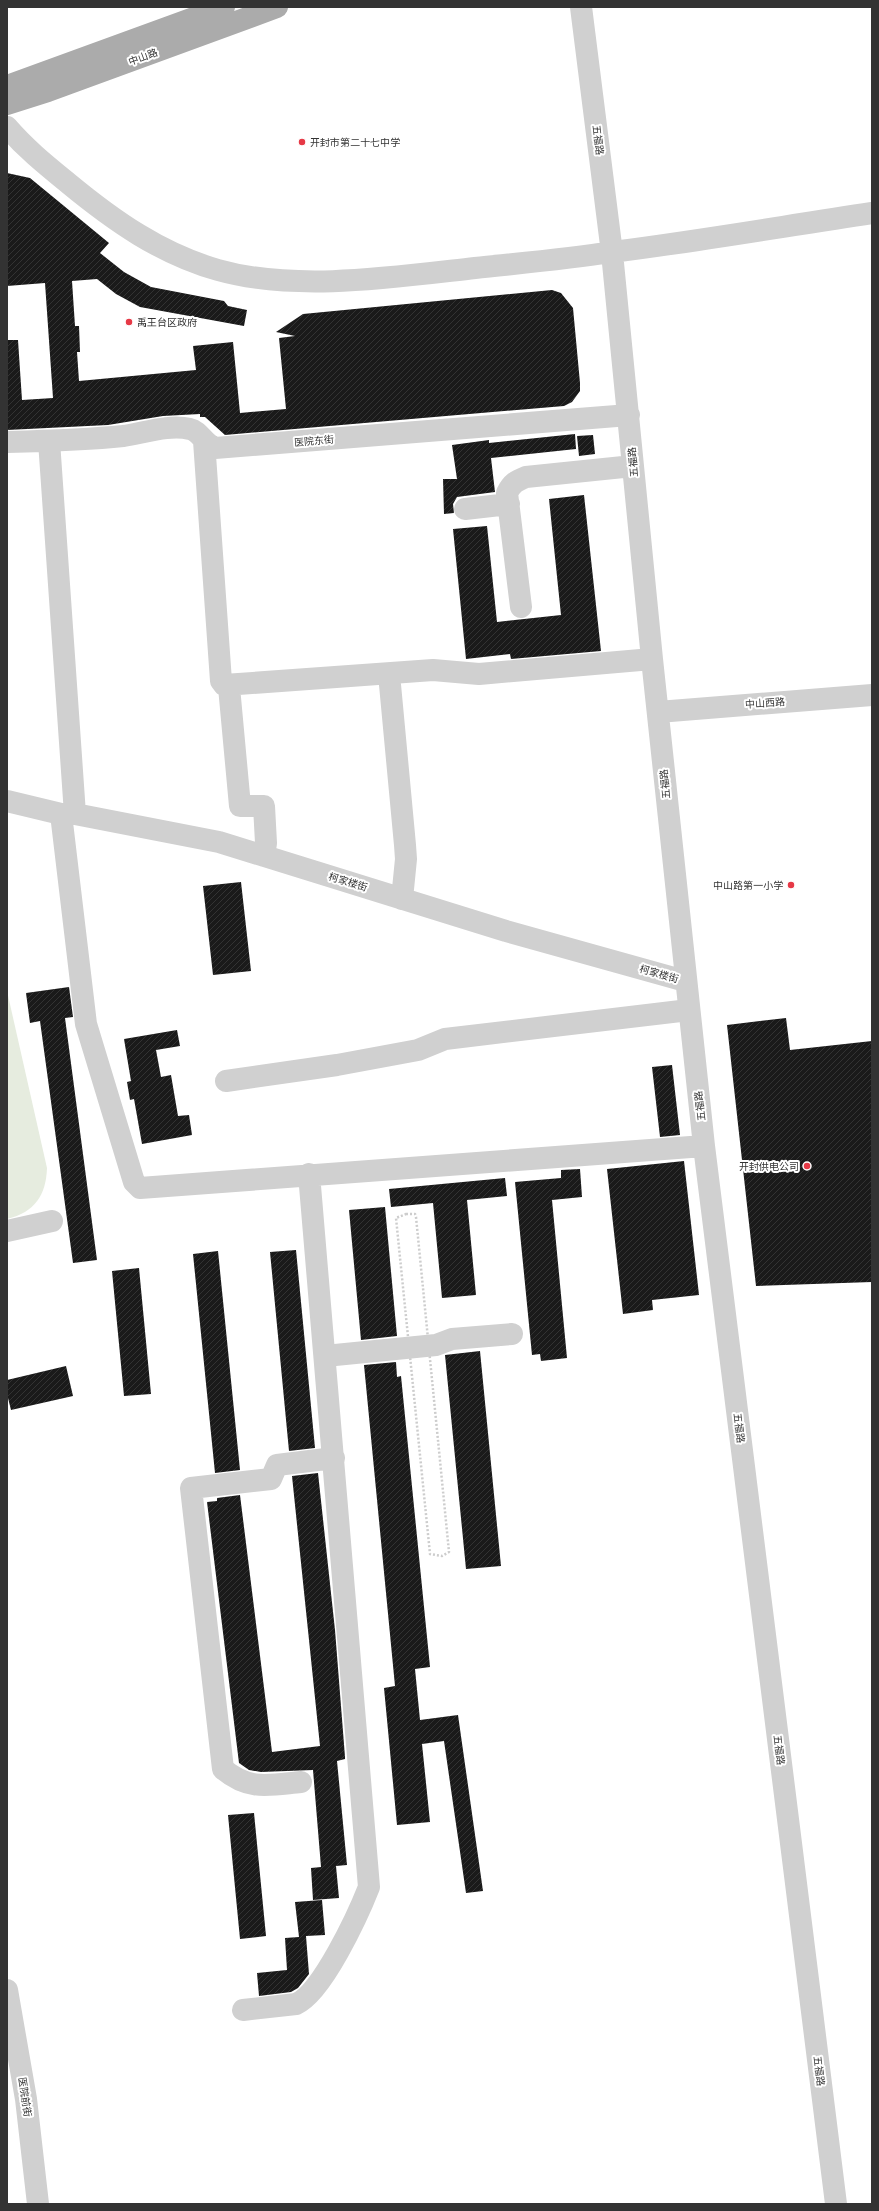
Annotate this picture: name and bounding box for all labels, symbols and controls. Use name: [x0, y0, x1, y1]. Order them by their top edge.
street label: 中山路: [127, 47, 159, 67]
street label: 五福路: [591, 124, 605, 156]
marker: 开封市第二十七中学: [297, 137, 307, 147]
place label: 开封市第二十七中学: [310, 137, 400, 148]
marker: 禹王台区政府: [124, 317, 134, 327]
place label: 禹王台区政府: [137, 317, 197, 328]
street label: 医院东街: [294, 434, 334, 448]
street label: 五福路: [626, 447, 640, 477]
street label: 中山西路: [745, 696, 785, 710]
street label: 五福路: [658, 769, 672, 799]
street label: 柯家楼街: [327, 871, 369, 893]
place label: 中山路第一小学: [713, 880, 783, 891]
marker: 中山路第一小学: [786, 880, 796, 890]
street label: 柯家楼街: [638, 963, 680, 985]
street label: 五福路: [693, 1090, 707, 1122]
place label: 开封供电公司: [739, 1161, 799, 1172]
marker: 开封供电公司: [802, 1161, 812, 1171]
street label: 五福路: [732, 1412, 746, 1444]
street label: 五福路: [772, 1734, 786, 1766]
street label: 五福路: [812, 2055, 826, 2087]
street label: 医院前街: [16, 2076, 34, 2118]

